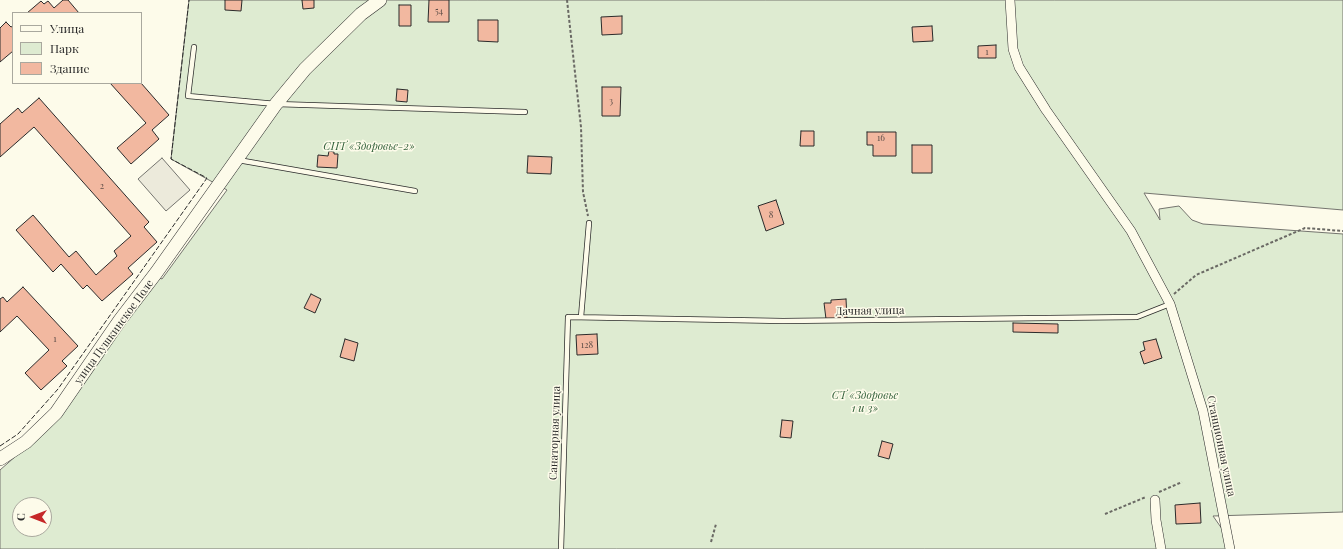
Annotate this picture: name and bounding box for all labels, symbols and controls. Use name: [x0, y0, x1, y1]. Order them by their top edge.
house number: 54: [435, 6, 443, 16]
legend: [12, 12, 142, 84]
text: Улица: [50, 20, 84, 36]
text: Парк: [50, 40, 79, 56]
house number: 1: [985, 47, 989, 57]
text: Здание: [50, 60, 90, 76]
house number: 3: [609, 96, 613, 106]
house number: 16: [877, 133, 885, 143]
park label: СНТ «Здоровье-2»: [323, 140, 415, 154]
house number: 2: [100, 181, 104, 191]
house number: 8: [769, 210, 773, 220]
street label: улица Пушкинское Поле: [72, 277, 156, 387]
street label: Дачная улица: [835, 304, 905, 318]
house number: 1: [53, 334, 57, 344]
house number: 128: [581, 340, 593, 350]
street label: Санаторная улица: [547, 386, 563, 480]
park label: СТ «Здоровье 1 и 3»: [832, 389, 898, 415]
street label: Станционная улица: [1204, 394, 1238, 498]
north arrow: [12, 497, 52, 537]
text: С: [13, 513, 28, 521]

